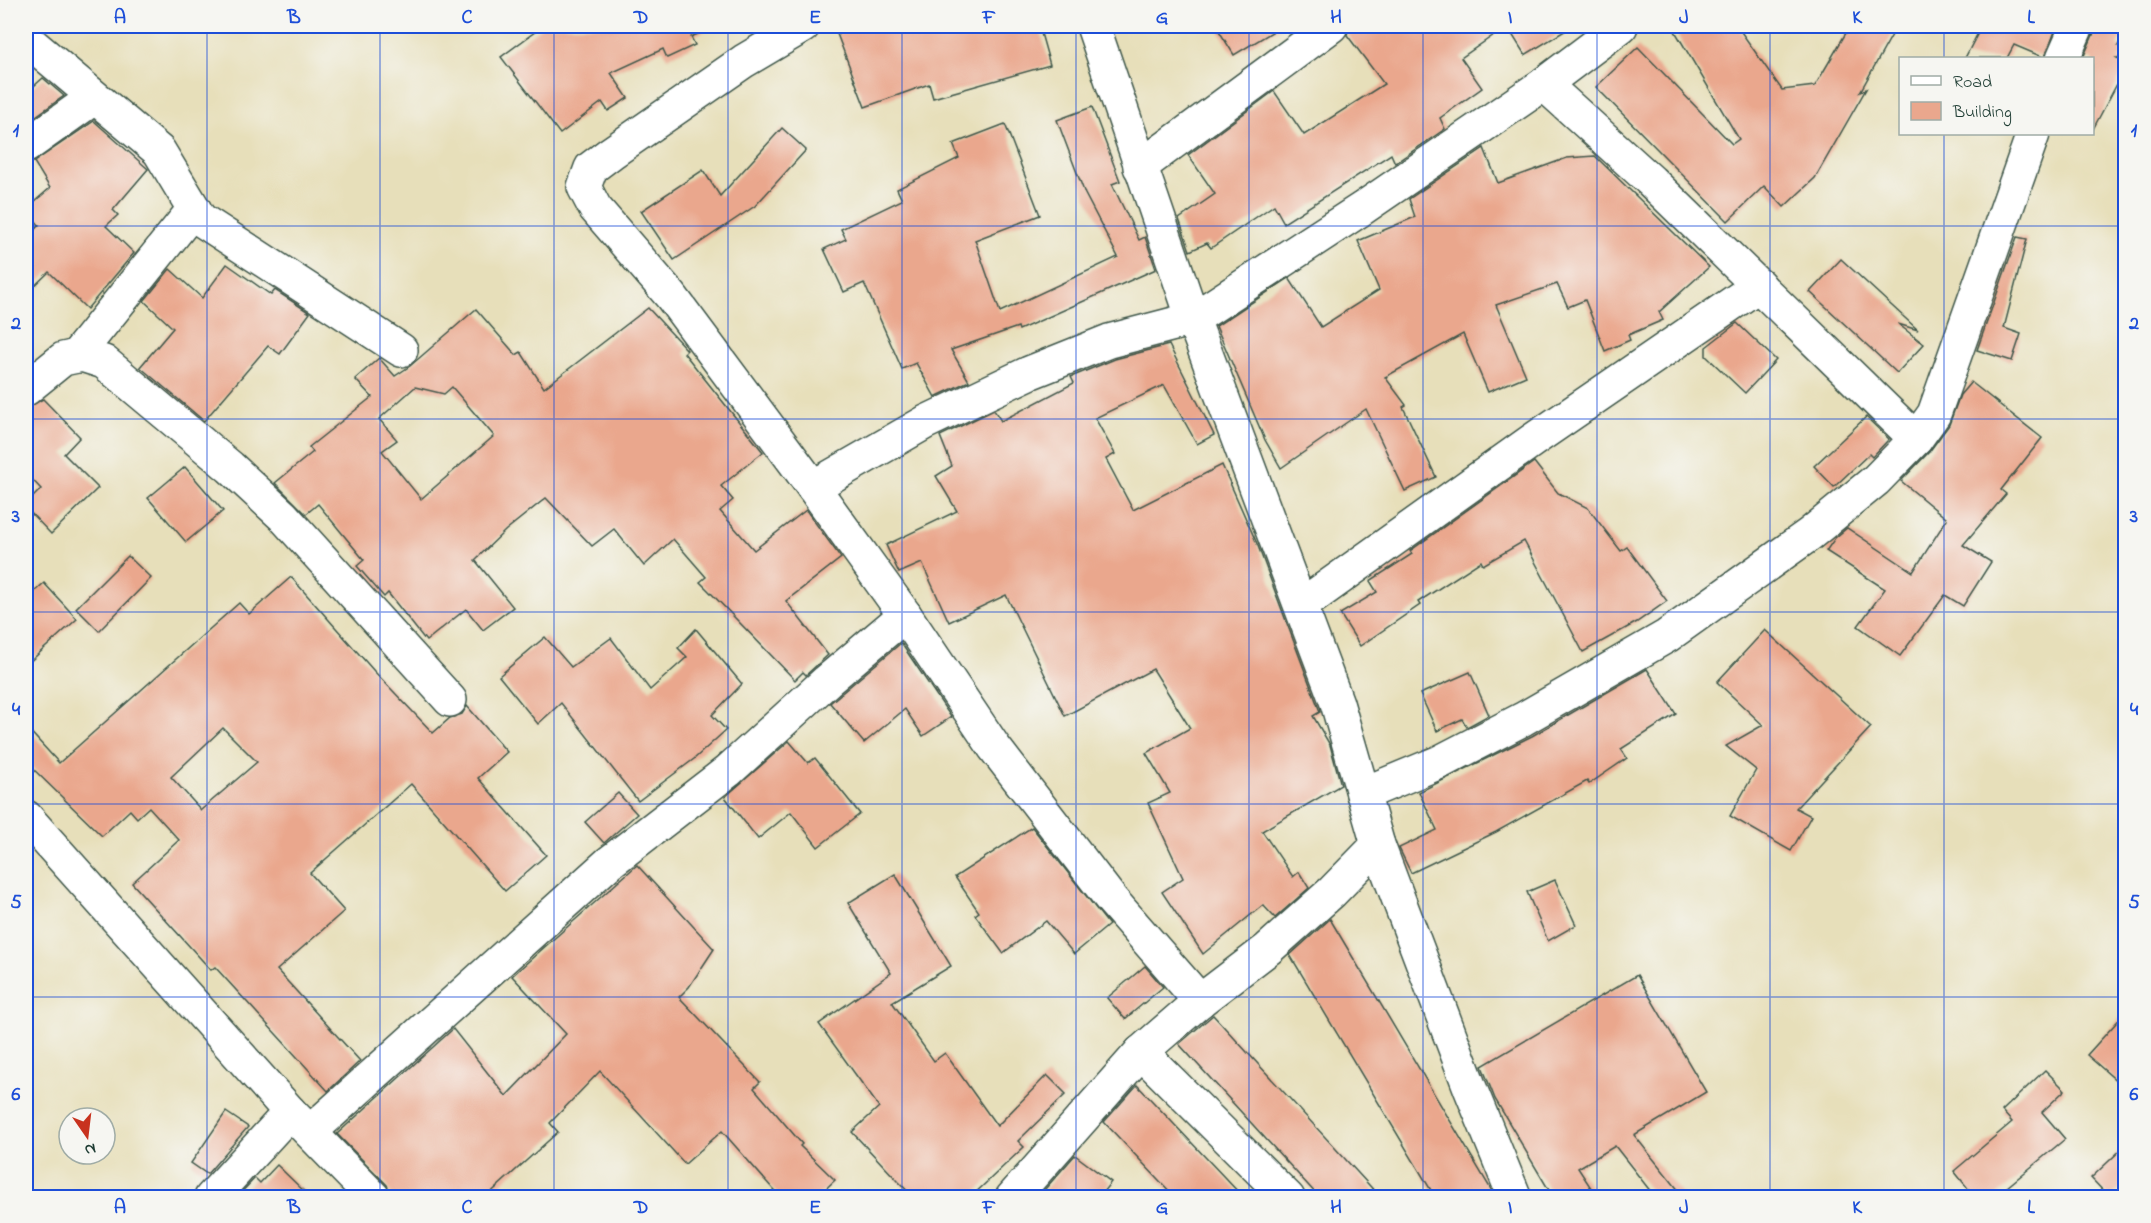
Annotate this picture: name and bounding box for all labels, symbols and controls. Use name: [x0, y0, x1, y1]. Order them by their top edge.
text: A: [114, 4, 126, 33]
text: B: [286, 4, 301, 33]
text: C: [462, 4, 473, 33]
text: D: [633, 4, 648, 33]
text: E: [809, 4, 821, 33]
text: F: [982, 4, 996, 33]
text: G: [1156, 4, 1169, 33]
text: H: [1330, 4, 1342, 33]
text: I: [1508, 4, 1513, 33]
text: J: [1679, 4, 1689, 33]
text: K: [1852, 4, 1863, 33]
text: L: [2027, 4, 2035, 33]
legend: [1899, 57, 2094, 135]
text: Road: [1953, 70, 1992, 96]
text: Building: [1952, 100, 2012, 127]
text: 1: [13, 117, 20, 146]
text: 1: [2131, 117, 2138, 146]
text: 2: [10, 310, 21, 339]
text: 2: [2128, 310, 2139, 339]
text: 3: [11, 503, 20, 532]
text: 3: [2129, 503, 2138, 532]
text: 4: [12, 696, 21, 725]
text: 4: [2130, 696, 2139, 725]
text: 5: [10, 889, 22, 918]
text: 5: [2128, 889, 2140, 918]
text: 6: [12, 1081, 21, 1110]
text: 6: [2130, 1081, 2139, 1110]
north arrow: [57, 1106, 117, 1166]
text: N: [82, 1136, 98, 1162]
text: A: [114, 1194, 126, 1223]
text: B: [286, 1194, 301, 1223]
text: C: [462, 1194, 473, 1223]
text: D: [633, 1194, 648, 1223]
text: E: [809, 1194, 821, 1223]
text: F: [982, 1194, 996, 1223]
text: G: [1156, 1194, 1169, 1223]
text: H: [1330, 1194, 1342, 1223]
text: I: [1508, 1194, 1513, 1223]
text: J: [1679, 1194, 1689, 1223]
text: K: [1852, 1194, 1863, 1223]
text: L: [2027, 1194, 2035, 1223]

